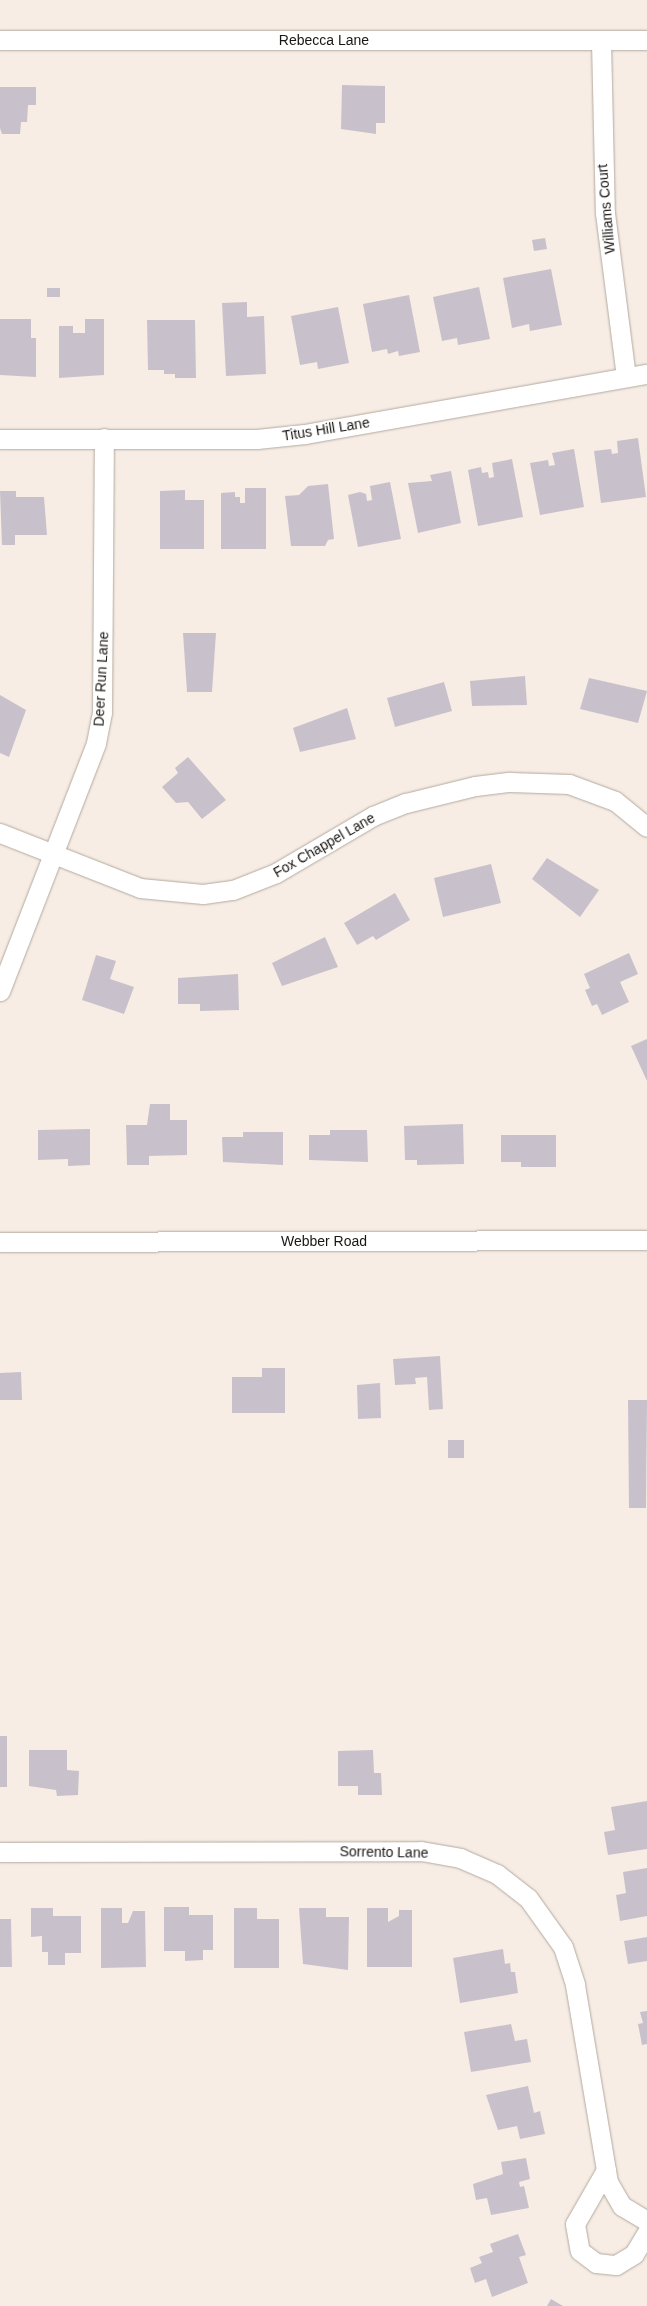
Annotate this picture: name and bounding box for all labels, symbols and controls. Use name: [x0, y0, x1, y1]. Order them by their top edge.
street label: Rebecca Lane: [279, 32, 369, 48]
street label: Williams Court: [594, 163, 618, 255]
street label: Titus Hill Lane: [281, 414, 371, 444]
street label: Deer Run Lane: [90, 631, 112, 727]
street label: Fox Chappel Lane: [270, 809, 378, 881]
street label: Webber Road: [281, 1233, 367, 1249]
street label: Sorrento Lane: [339, 1843, 429, 1861]

